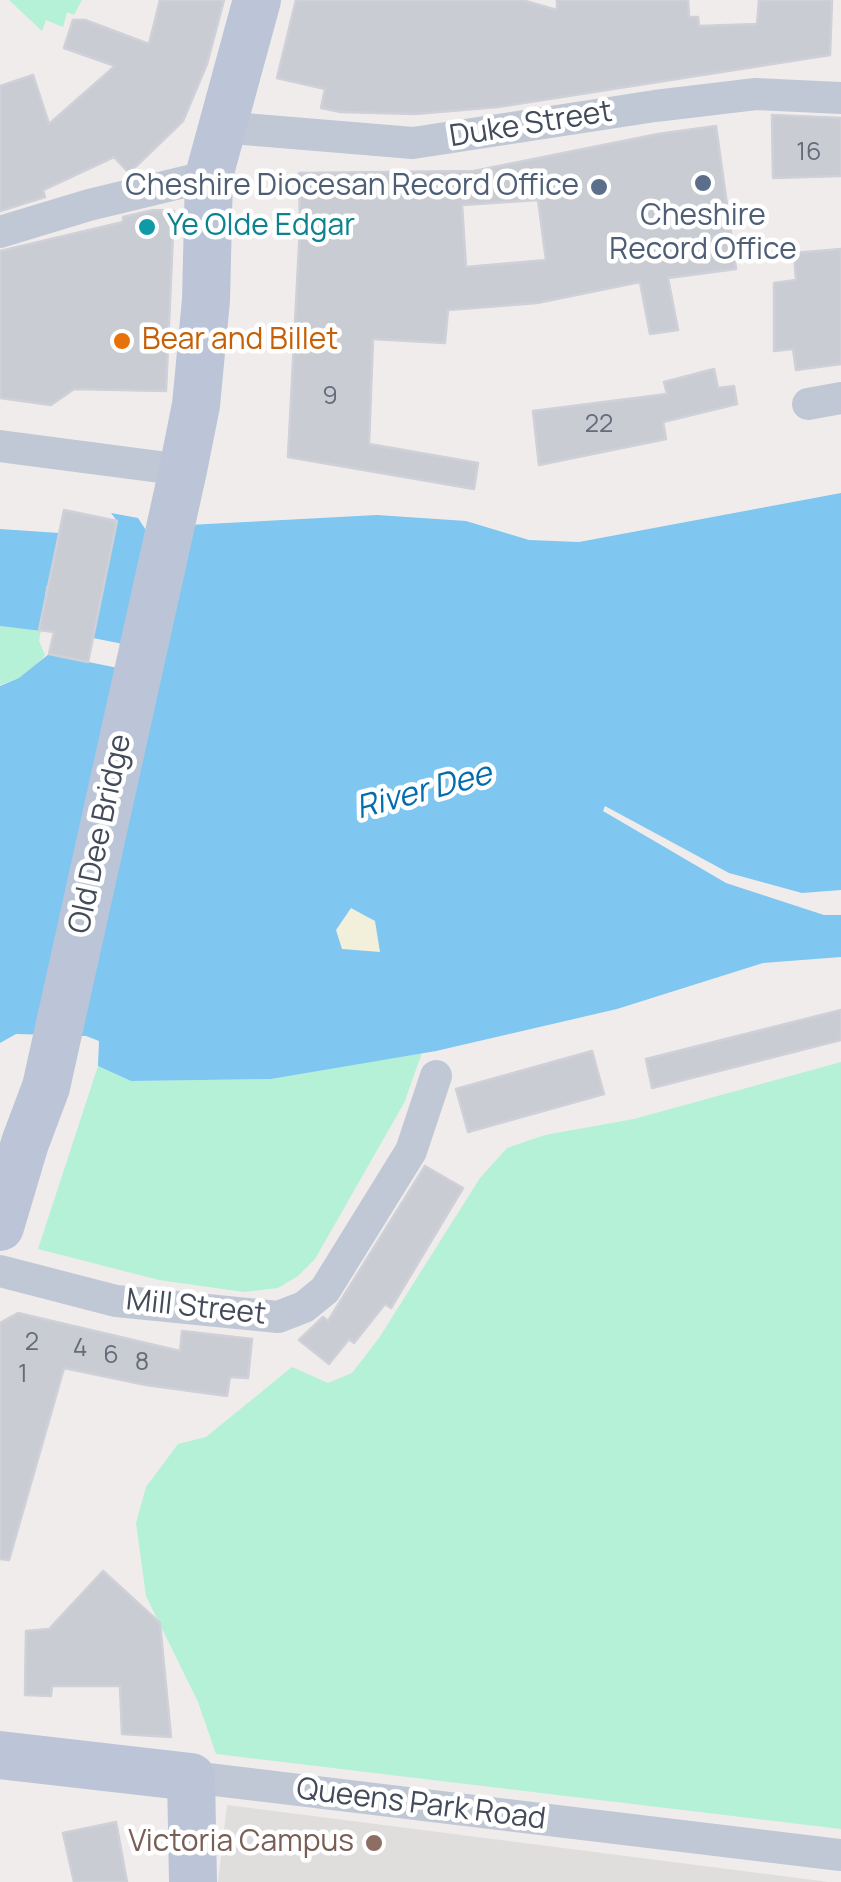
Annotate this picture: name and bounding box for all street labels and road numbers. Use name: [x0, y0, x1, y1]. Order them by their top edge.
street label: Duke Street: [447, 94, 615, 156]
street label: Old Dee Bridge: [62, 731, 140, 937]
street label: Mill Street: [124, 1283, 268, 1333]
street label: Queens Park Road: [294, 1772, 548, 1838]

